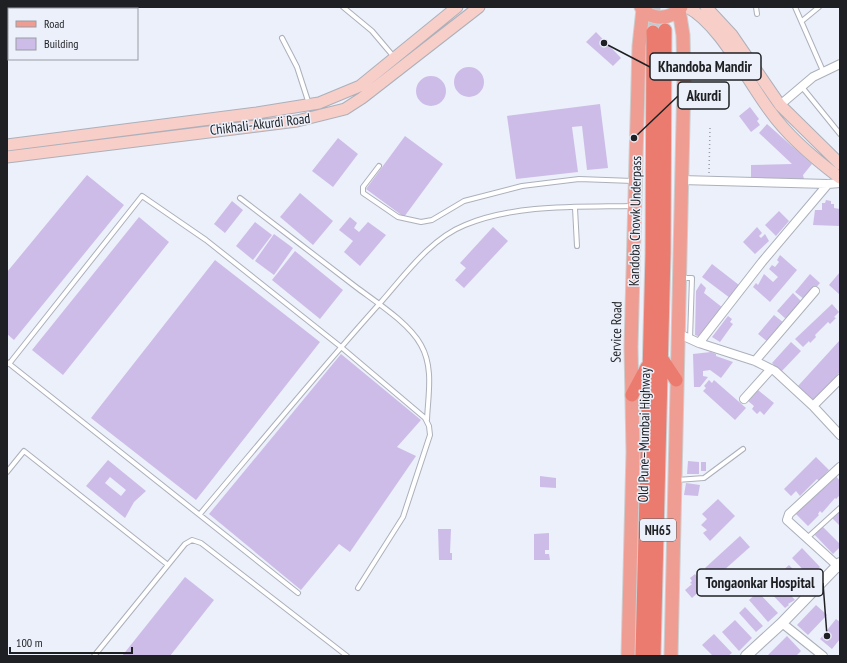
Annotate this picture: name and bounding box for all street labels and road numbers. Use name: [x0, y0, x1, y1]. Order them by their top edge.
street label: Chikhali-Akurdi Road: [209, 109, 311, 139]
street label: Kandoba Chowk Underpass: [625, 155, 645, 286]
street label: Service Road: [606, 301, 626, 363]
street label: Old Pune–Mumbai Highway: [634, 367, 654, 503]
road number: NH65: [640, 519, 676, 541]

